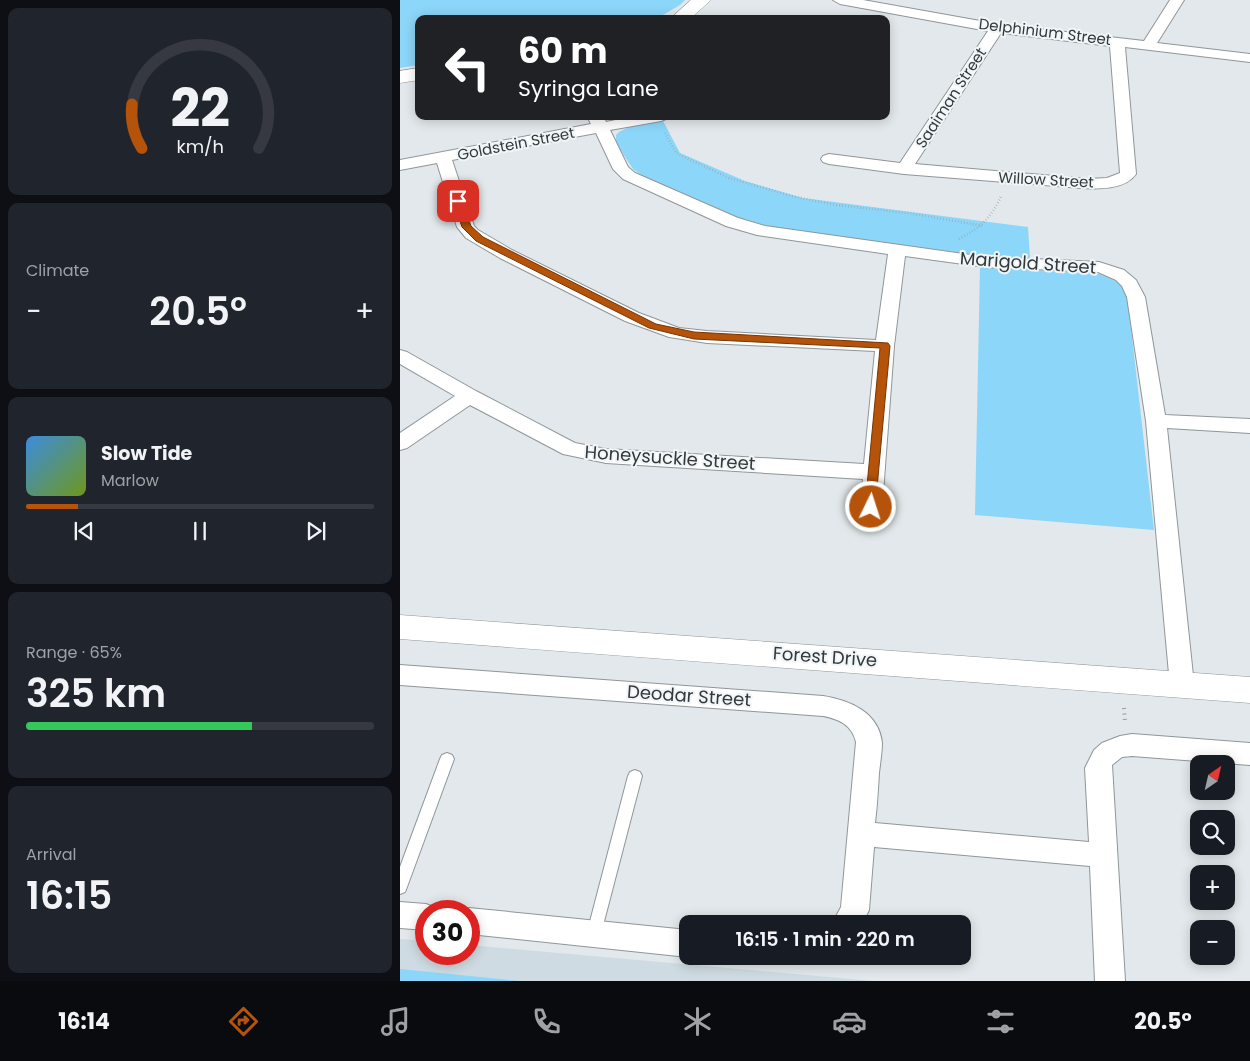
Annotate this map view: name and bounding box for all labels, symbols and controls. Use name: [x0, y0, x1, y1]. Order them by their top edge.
street label: Delphinium Street: [978, 13, 1112, 50]
text: 60 m: [518, 26, 608, 75]
icon: left: [435, 35, 500, 100]
street label: Saaiman Street: [910, 43, 991, 152]
text: 22: [170, 72, 230, 145]
text: Syringa Lane: [518, 73, 659, 104]
street label: Goldstein Street: [456, 122, 576, 165]
text: km/h: [176, 134, 224, 159]
street label: Willow Street: [998, 167, 1094, 192]
pin: [437, 180, 479, 222]
icon: arrive: [444, 187, 472, 215]
street label: Marigold Street: [959, 245, 1097, 280]
text: Climate: [26, 259, 89, 282]
text: 20.5°: [149, 285, 247, 338]
text: −: [26, 292, 41, 331]
text: +: [355, 292, 374, 331]
street label: Honeysuckle Street: [584, 439, 756, 476]
text: Slow Tide: [101, 440, 192, 467]
text: Marlow: [101, 469, 159, 492]
position arrow: [844, 480, 896, 532]
icon: previous: [70, 517, 98, 545]
icon: pause: [186, 517, 214, 545]
icon: next: [302, 517, 330, 545]
street label: Forest Drive: [772, 640, 878, 673]
text: Range · 65%: [26, 641, 122, 664]
text: 325 km: [26, 667, 166, 720]
street label: Deodar Street: [626, 679, 752, 712]
north arrow: [1190, 755, 1235, 800]
map controls: [1190, 755, 1235, 965]
button: search: [1190, 810, 1235, 855]
text: Arrival: [26, 843, 76, 866]
button: +: [1190, 865, 1235, 910]
text: 16:15: [26, 869, 112, 922]
speed limit sign: 30: [415, 900, 480, 965]
button: −: [1190, 920, 1235, 965]
text: 16:15 · 1 min · 220 m: [735, 926, 915, 953]
icon: directions: [226, 1004, 261, 1039]
icon: music: [378, 1004, 413, 1039]
icon: phone: [529, 1004, 564, 1039]
icon: climate: [680, 1004, 715, 1039]
icon: car: [832, 1004, 867, 1039]
icon: filters: [983, 1004, 1018, 1039]
text: 16:14: [58, 1006, 110, 1037]
text: 20.5°: [1134, 1006, 1192, 1037]

